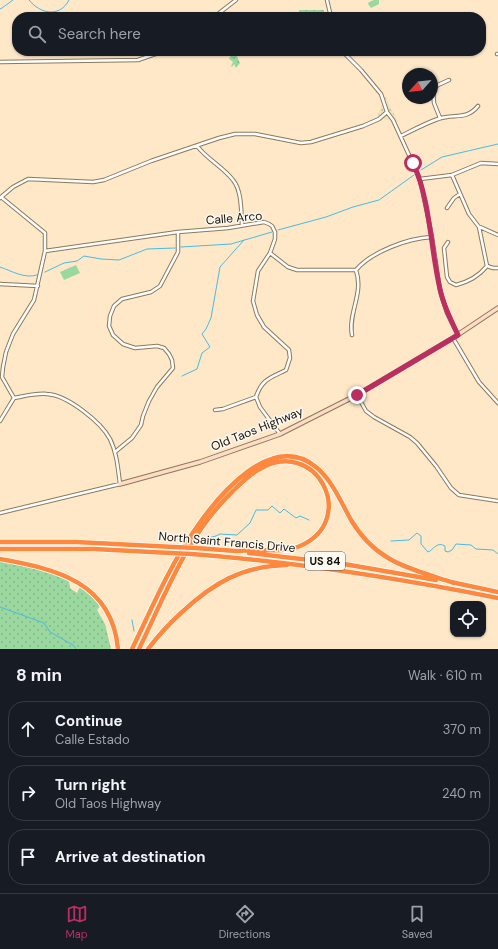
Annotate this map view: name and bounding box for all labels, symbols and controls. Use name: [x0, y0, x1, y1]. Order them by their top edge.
search box: [12, 12, 486, 56]
icon: search: [26, 23, 48, 45]
text: Search here: [58, 24, 141, 44]
north arrow: [402, 68, 438, 104]
route start: [404, 154, 422, 172]
street label: Calle Arco: [205, 208, 263, 228]
route end: [348, 386, 366, 404]
street label: Old Taos Highway: [209, 403, 306, 455]
street label: North Saint Francis Drive: [158, 528, 296, 556]
road number: US 84: [305, 552, 345, 570]
map controls: [450, 601, 486, 637]
button: locate: [450, 601, 486, 637]
text: 8 min: [16, 664, 62, 686]
text: Walk · 610 m: [408, 667, 482, 684]
text: Continue: [55, 711, 123, 731]
icon: ahead: [17, 718, 39, 740]
text: 370 m: [443, 721, 481, 738]
text: Calle Estado: [55, 731, 130, 748]
text: Turn right: [55, 775, 126, 795]
icon: right: [17, 782, 39, 804]
text: 240 m: [442, 785, 481, 802]
text: Old Taos Highway: [55, 795, 161, 812]
icon: arrive: [17, 846, 39, 868]
text: Arrive at destination: [55, 847, 206, 867]
tab: Map: [66, 903, 88, 941]
tab: Directions: [219, 903, 271, 941]
tab: Saved: [402, 903, 432, 941]

